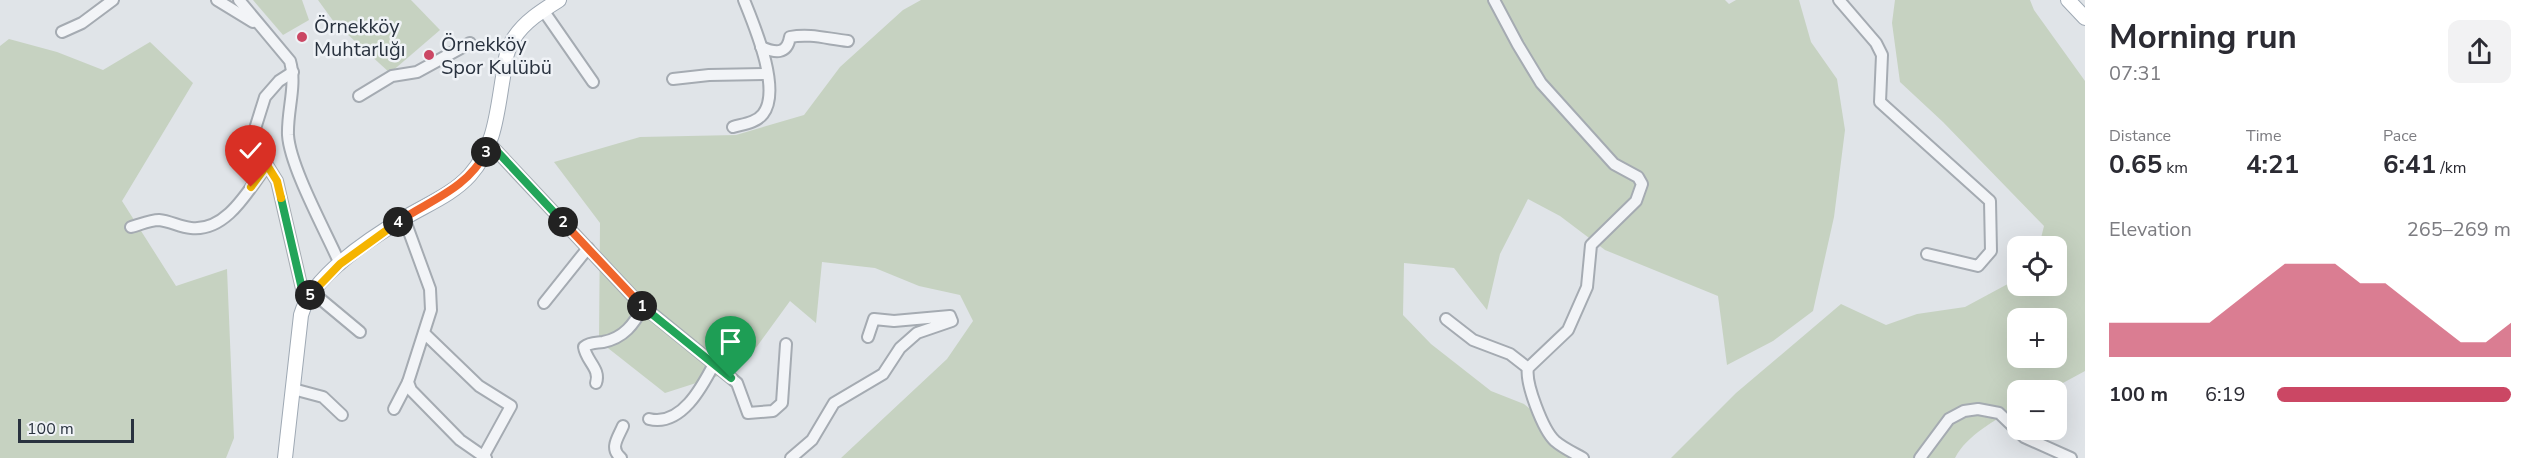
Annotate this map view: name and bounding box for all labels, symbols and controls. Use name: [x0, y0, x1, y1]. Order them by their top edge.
place label: Örnekköy Muhtarlığı: [314, 13, 405, 63]
text: Morning run: [2109, 15, 2297, 60]
button: share: [2448, 20, 2511, 83]
marker: Örnekköy Muhtarlığı: [295, 30, 309, 44]
place label: Örnekköy Spor Kulübü: [441, 31, 552, 81]
marker: Örnekköy Spor Kulübü: [422, 48, 436, 62]
text: 07:31: [2109, 60, 2162, 87]
pin: [225, 125, 276, 187]
text: Distance: [2109, 125, 2171, 147]
text: Time: [2246, 125, 2282, 147]
text: Pace: [2383, 125, 2417, 147]
icon: check: [234, 134, 267, 167]
pin: 3: [471, 137, 501, 167]
text: 3: [481, 141, 491, 163]
text: 0.65: [2109, 147, 2162, 182]
text: 4:21: [2246, 147, 2299, 182]
text: 6:41: [2383, 147, 2436, 182]
text: km: [2162, 157, 2188, 179]
text: /km: [2436, 157, 2467, 179]
pin: 4: [383, 207, 413, 237]
pin: 2: [548, 207, 578, 237]
text: 4: [393, 211, 403, 233]
text: 2: [558, 211, 568, 233]
text: Elevation: [2109, 216, 2192, 243]
text: 265–269 m: [2407, 216, 2511, 243]
map controls: [2007, 236, 2067, 440]
button: locate: [2007, 236, 2067, 296]
pin: 5: [295, 280, 325, 310]
text: 5: [305, 284, 315, 306]
pin: 1: [627, 291, 657, 321]
text: 1: [637, 295, 647, 317]
button: +: [2007, 308, 2067, 368]
pin: [705, 316, 756, 378]
icon: arrive: [714, 325, 747, 358]
button: −: [2007, 380, 2067, 440]
text: 100 m: [2109, 381, 2168, 408]
text: 6:19: [2205, 381, 2246, 408]
scale bar: [18, 416, 134, 444]
text: 100 m: [27, 418, 74, 440]

